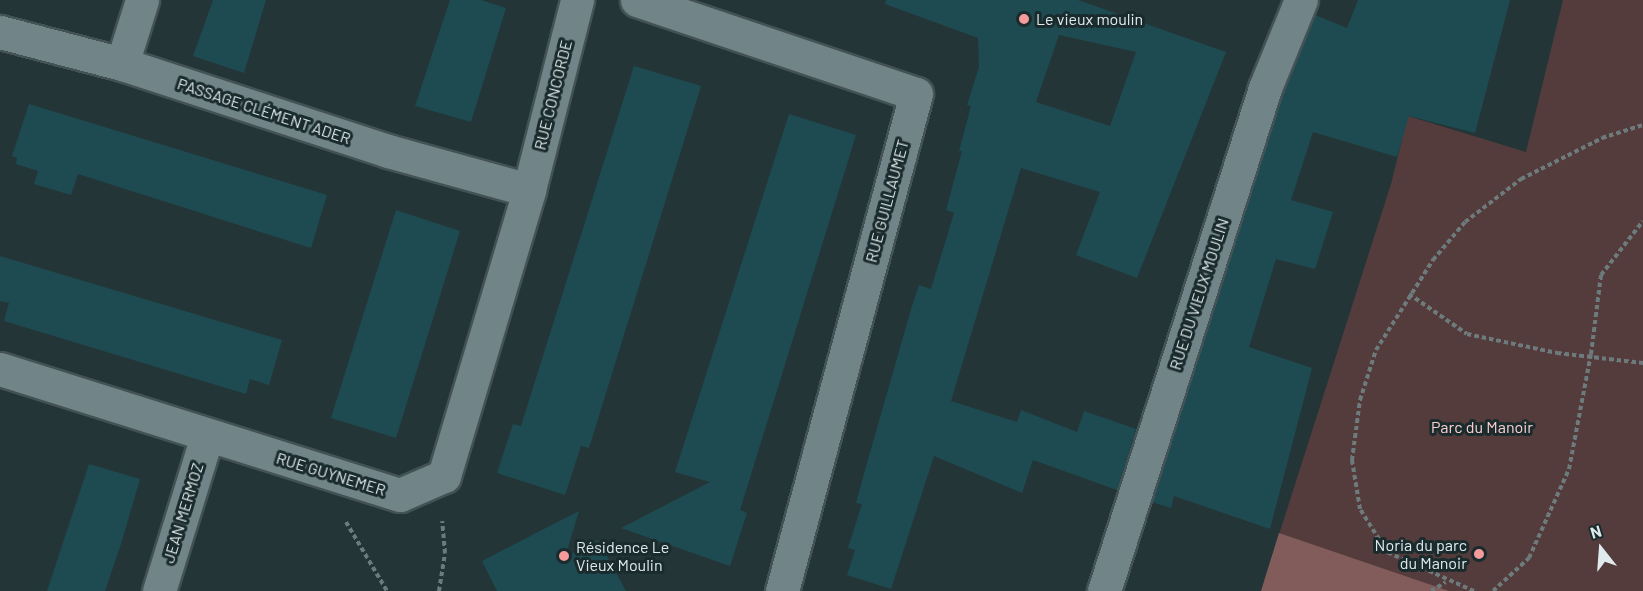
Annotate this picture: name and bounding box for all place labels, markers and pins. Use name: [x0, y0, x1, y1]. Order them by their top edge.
place label: Le vieux moulin: [1036, 9, 1143, 29]
marker: Le vieux moulin: [1017, 12, 1031, 26]
place label: Noria du parc du Manoir: [1375, 535, 1467, 573]
place label: Résidence Le Vieux Moulin: [576, 537, 669, 575]
marker: Noria du parc du Manoir: [1472, 547, 1486, 561]
marker: Résidence Le Vieux Moulin: [557, 549, 571, 563]

